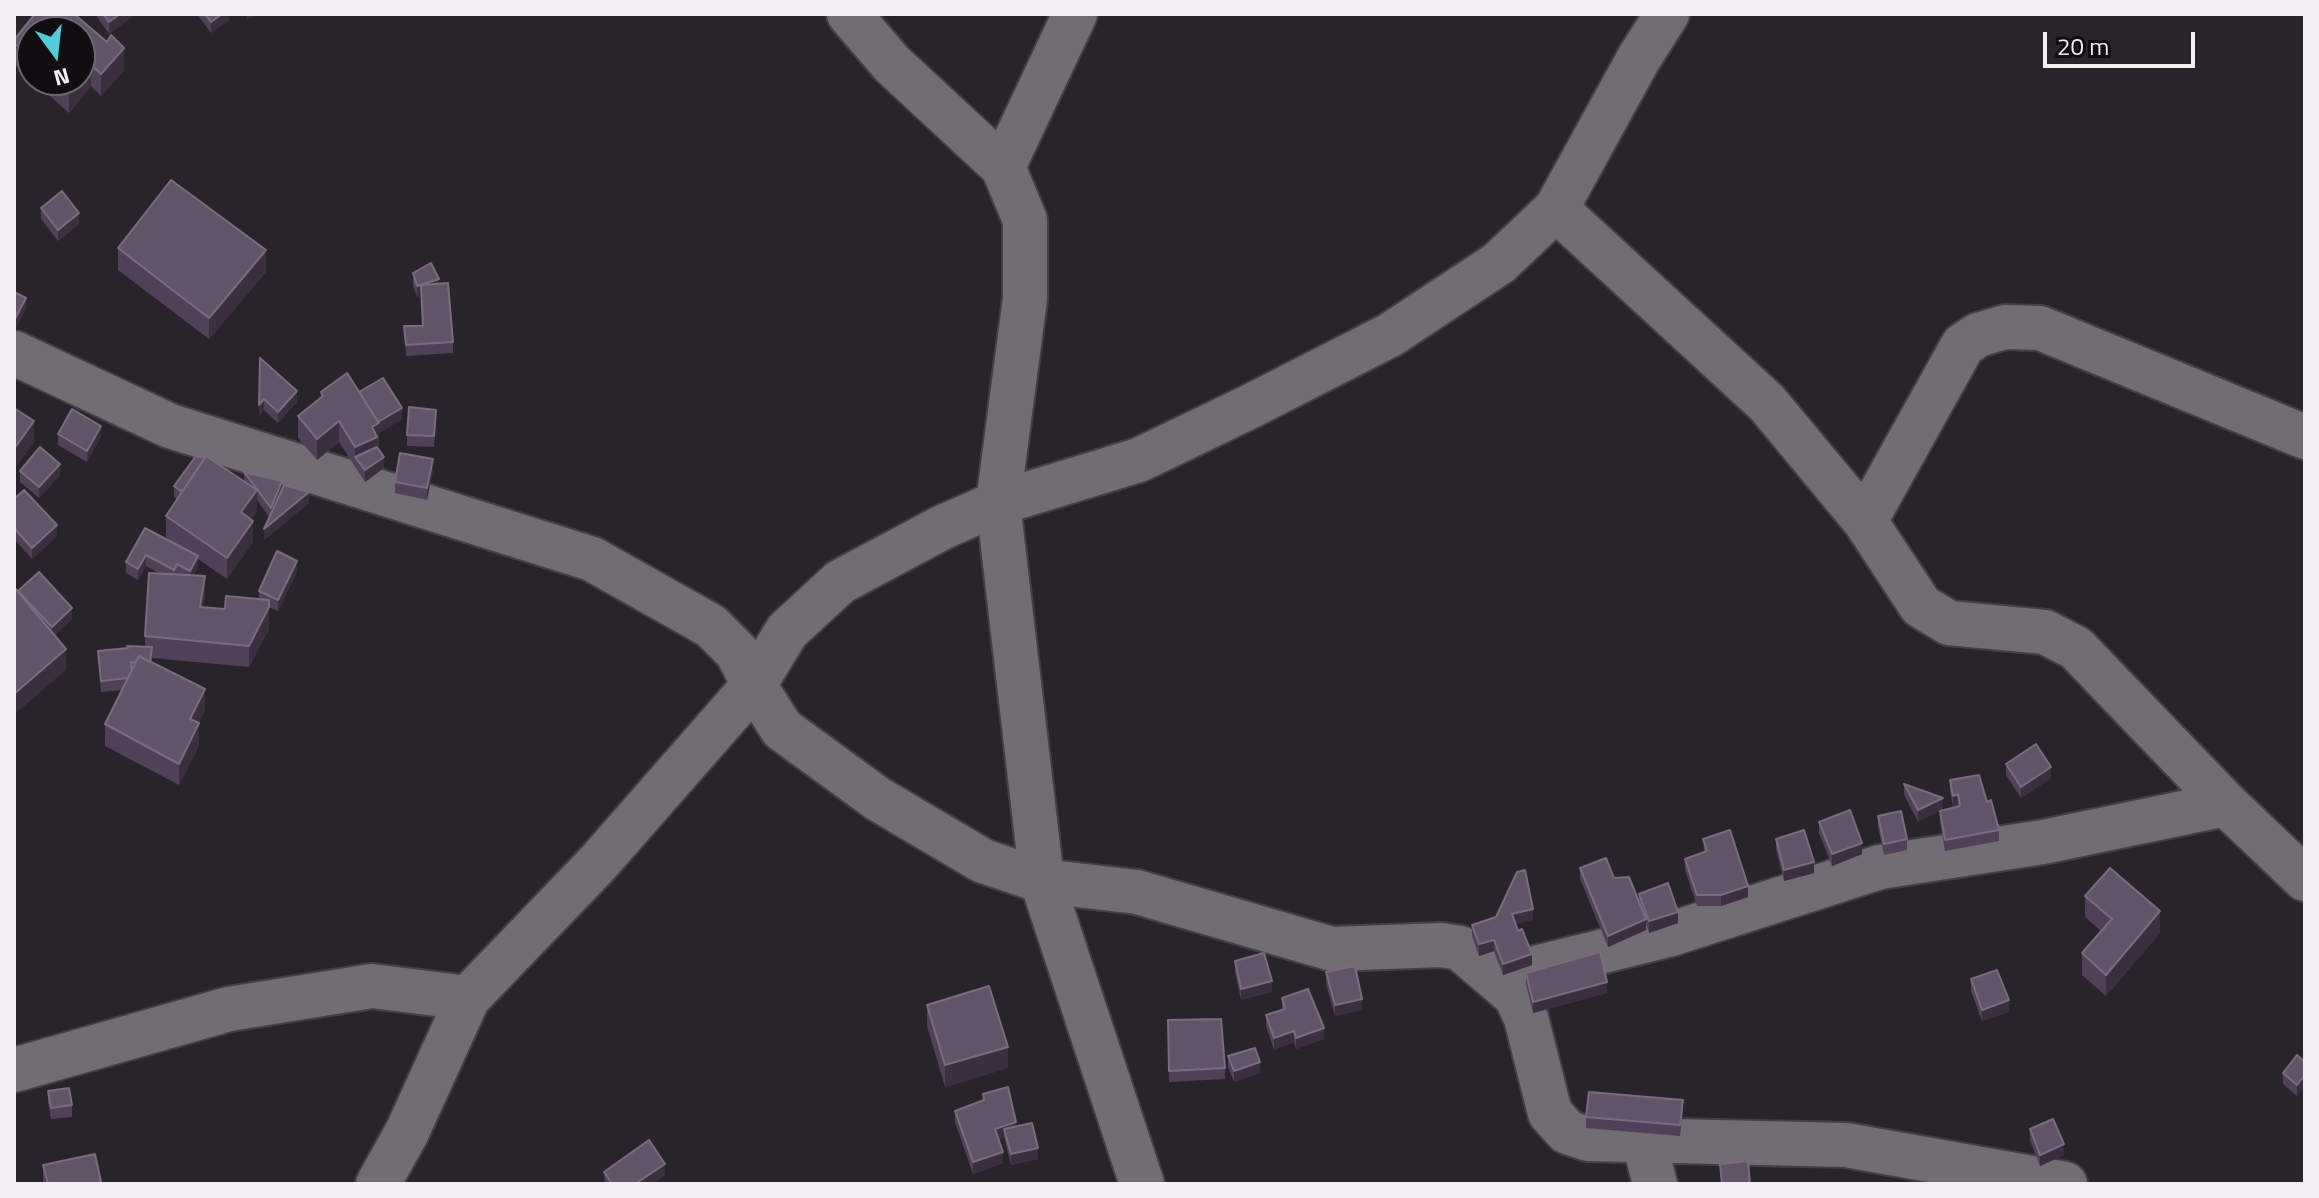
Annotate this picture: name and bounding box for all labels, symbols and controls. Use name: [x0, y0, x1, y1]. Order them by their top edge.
north arrow: [16, 16, 96, 96]
scale bar: [2047, 16, 2199, 66]
text: 20 m: [2057, 28, 2109, 64]
text: N: [50, 59, 73, 96]

